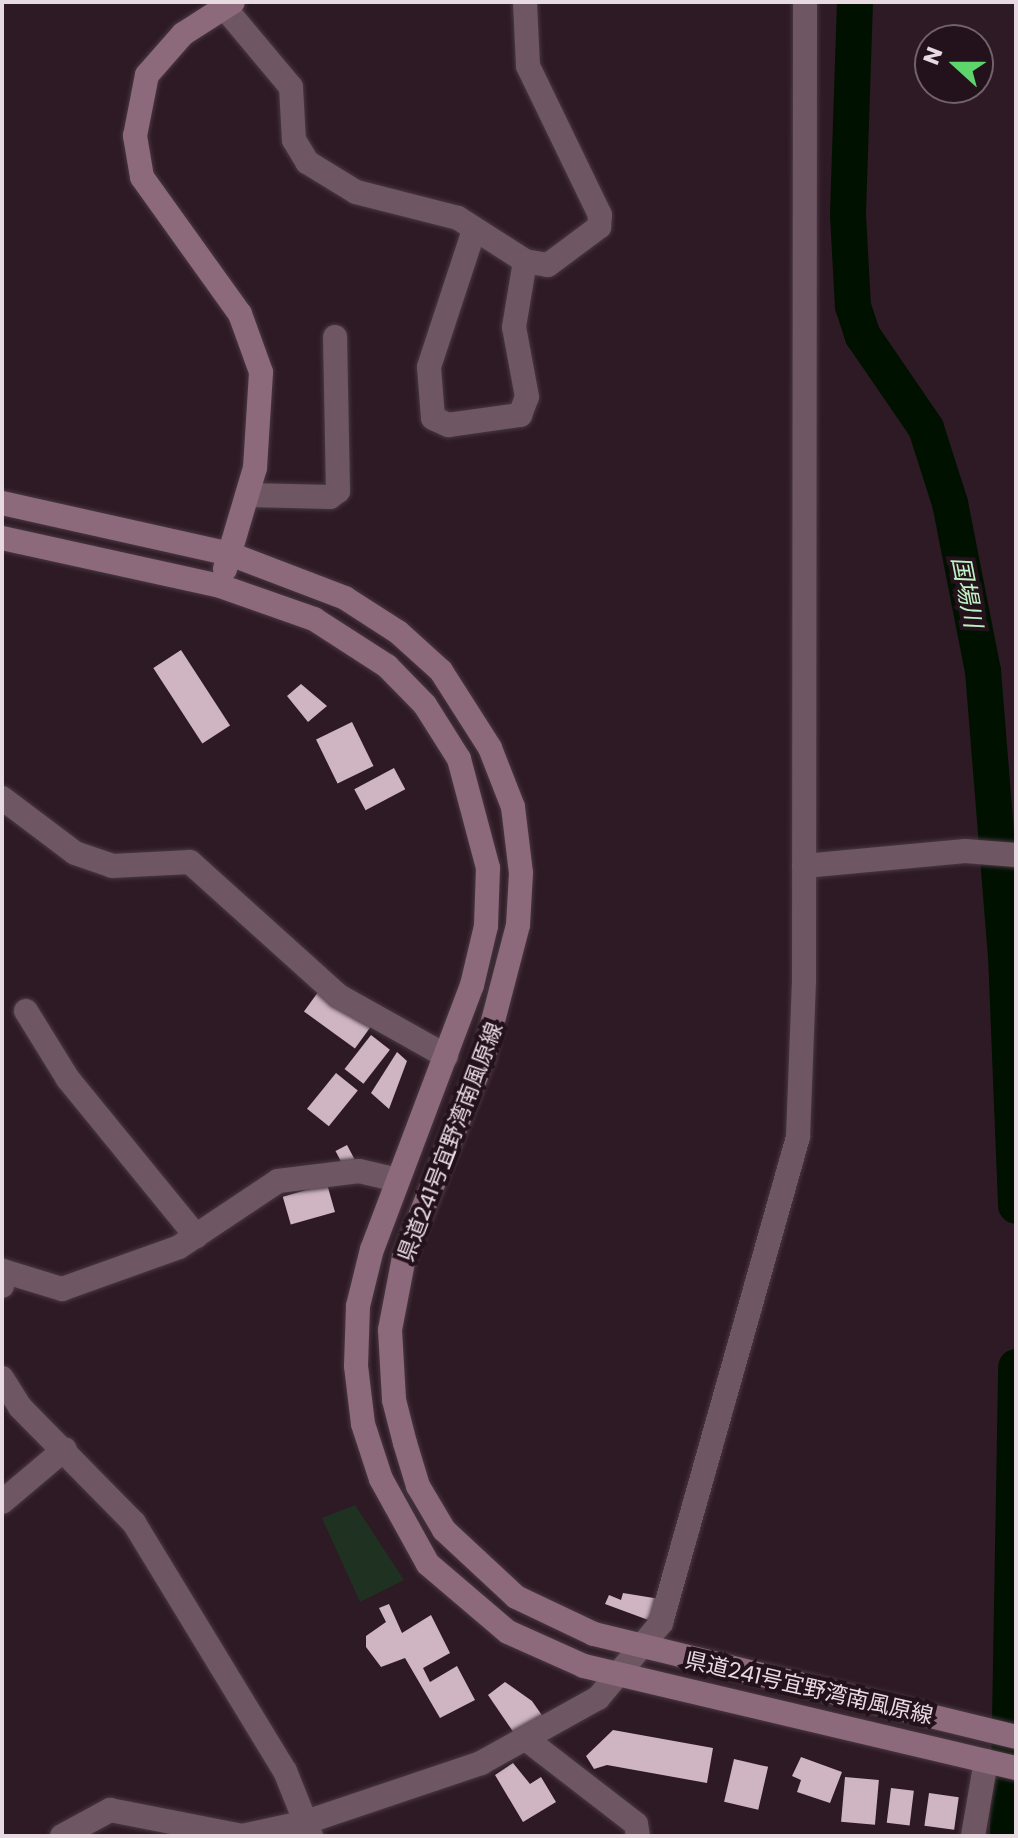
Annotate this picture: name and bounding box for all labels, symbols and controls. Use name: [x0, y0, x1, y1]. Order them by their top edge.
north arrow: [914, 24, 994, 104]
text: N: [916, 43, 950, 69]
water label: 国場川: [946, 554, 988, 630]
street label: 県道241号宜野湾南風原線: [392, 1019, 508, 1265]
street label: 県道241号宜野湾南風原線: [683, 1647, 935, 1729]

